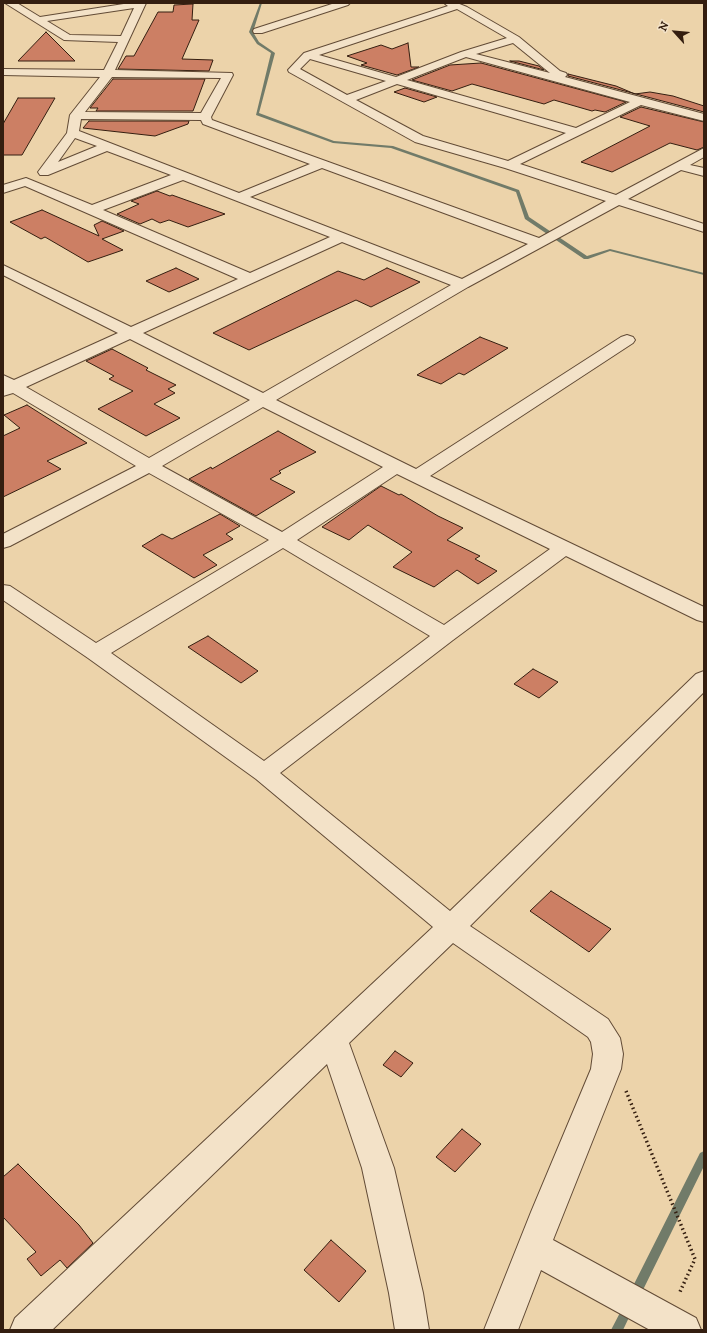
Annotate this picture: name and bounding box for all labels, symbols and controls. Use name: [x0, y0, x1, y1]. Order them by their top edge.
north arrow: [655, 12, 695, 52]
text: N: [656, 19, 673, 34]

